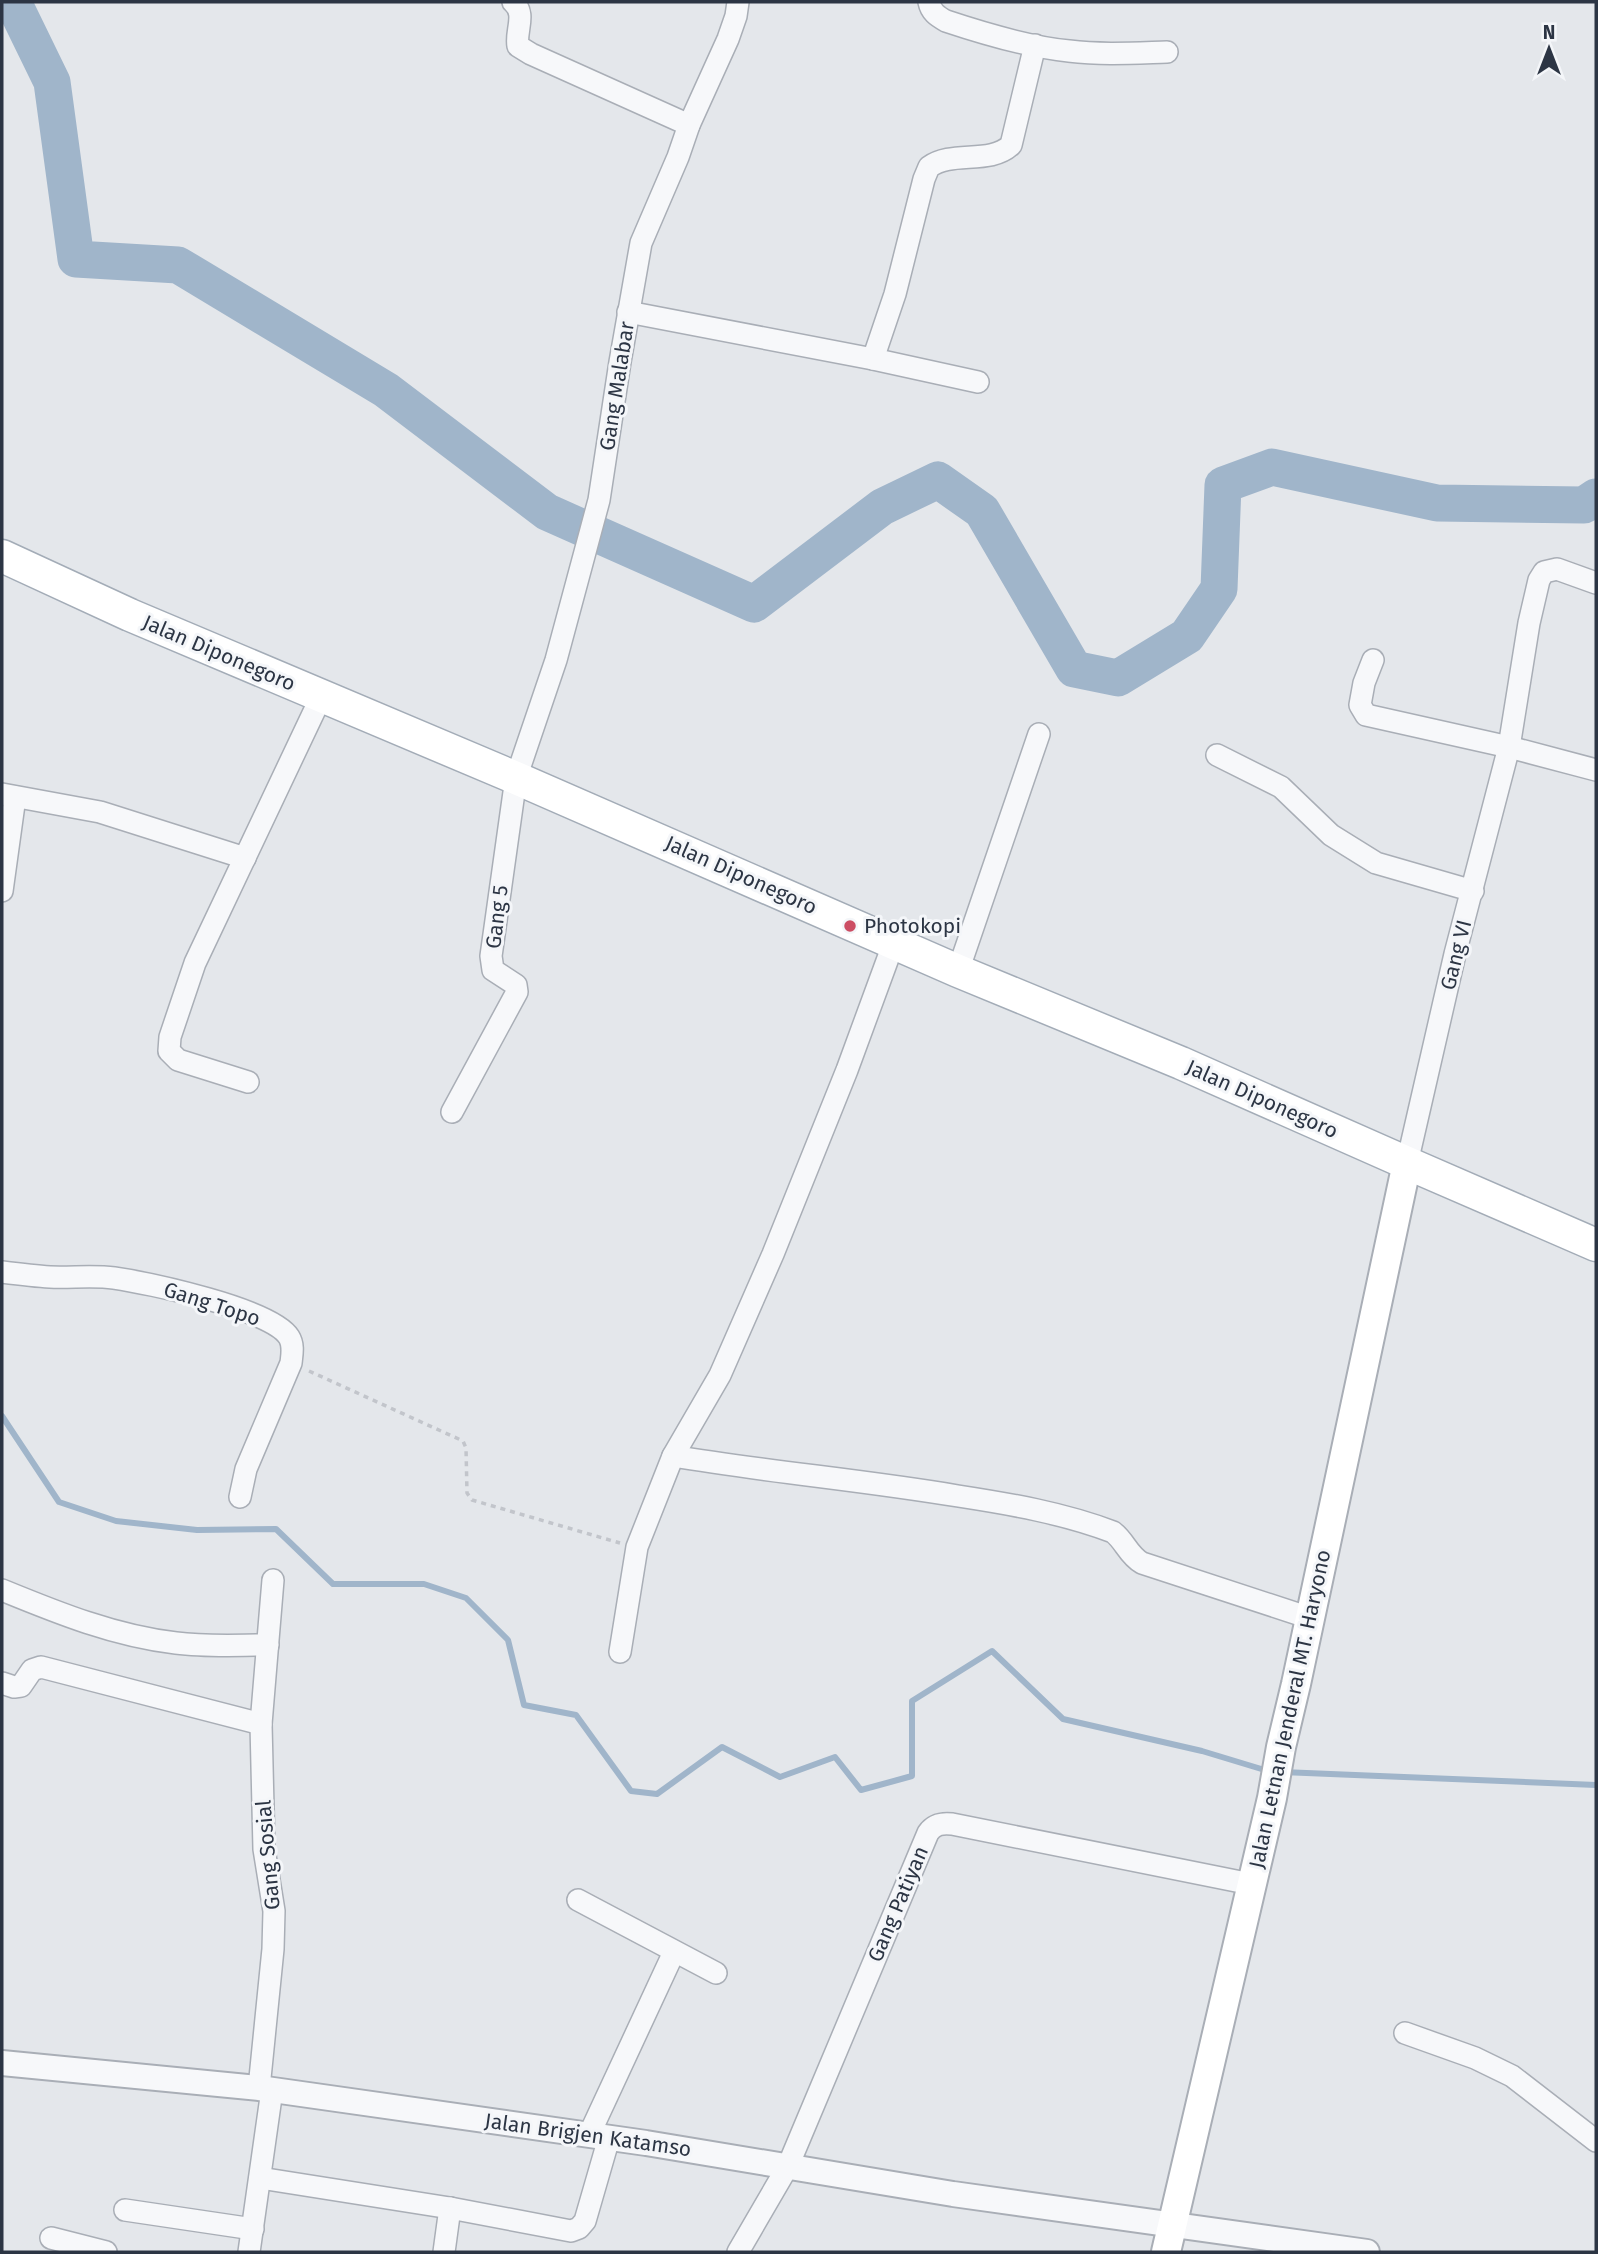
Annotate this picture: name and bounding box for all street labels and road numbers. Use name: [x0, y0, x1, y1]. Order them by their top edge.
street label: Gang Malabar: [594, 320, 640, 452]
street label: Jalan Diponegoro: [139, 609, 299, 697]
street label: Jalan Diponegoro: [661, 830, 821, 920]
street label: Gang 5: [480, 884, 514, 950]
street label: Gang VI: [1435, 917, 1477, 993]
street label: Jalan Diponegoro: [1182, 1054, 1342, 1144]
street label: Gang Topo: [160, 1276, 264, 1332]
street label: Jalan Letnan Jenderal MT. Haryono: [1243, 1547, 1337, 1871]
street label: Gang Sosial: [250, 1799, 286, 1911]
street label: Gang Patiyan: [862, 1842, 934, 1966]
street label: Jalan Brigjen Katamso: [483, 2108, 693, 2162]

